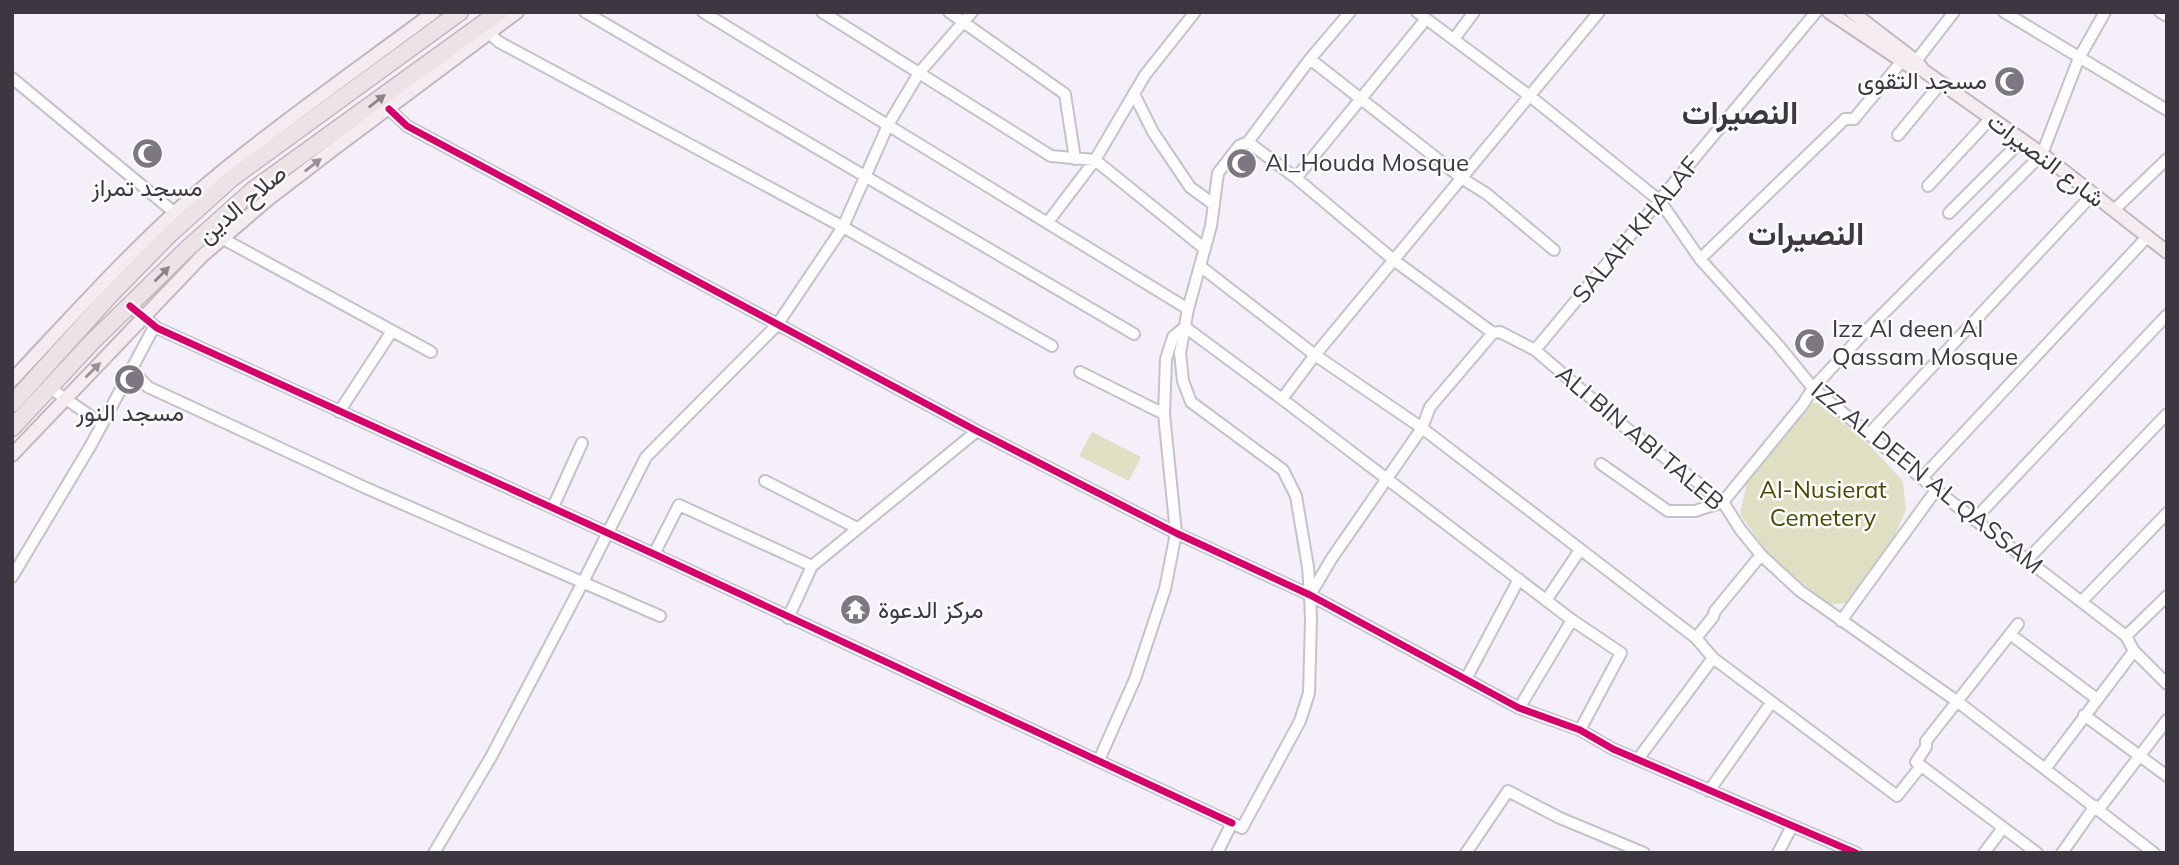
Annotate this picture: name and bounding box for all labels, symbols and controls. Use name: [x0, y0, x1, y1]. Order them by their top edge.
mosque icon: مسجد التقوى: [1993, 64, 2027, 98]
place label: مسجد التقوى: [1857, 65, 1987, 96]
district label: النصيرات: [1682, 92, 1798, 133]
one-way arrow: [368, 94, 386, 108]
street label: شارع النصيرات: [1981, 105, 2111, 215]
mosque icon: مسجد تمراز: [130, 137, 164, 171]
mosque icon: Al_Houda Mosque: [1225, 146, 1259, 180]
place label: Al_Houda Mosque: [1265, 147, 1469, 177]
street label: SALAH KHALAF: [1565, 150, 1705, 309]
street label: صلاح الدين: [190, 157, 294, 251]
one-way arrow: [303, 158, 321, 173]
place label: مسجد تمراز: [91, 172, 202, 203]
district label: النصيرات: [1748, 213, 1864, 254]
one-way arrow: [154, 266, 170, 282]
place label: Izz Al deen Al Qassam Mosque: [1832, 313, 2018, 371]
mosque icon: Izz Al deen Al Qassam Mosque: [1792, 326, 1826, 360]
street label: ALI BIN ABI TALEB: [1550, 358, 1731, 516]
one-way arrow: [84, 362, 100, 379]
mosque icon: مسجد النور: [113, 362, 147, 396]
street label: IZZ AL DEEN AL QASSAM: [1806, 375, 2049, 580]
place label: مسجد النور: [75, 397, 184, 428]
park label: Al-Nusierat Cemetery: [1759, 474, 1887, 532]
temple icon: مركز الدعوة: [838, 593, 872, 627]
place label: مركز الدعوة: [878, 594, 984, 625]

